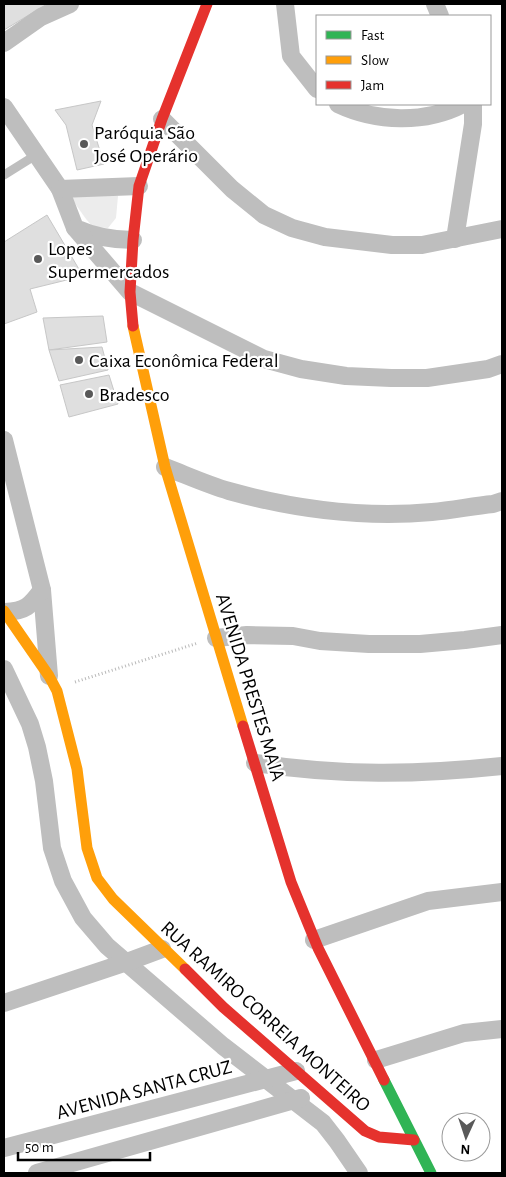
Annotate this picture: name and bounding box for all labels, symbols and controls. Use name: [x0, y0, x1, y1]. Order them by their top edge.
legend: [316, 15, 491, 105]
text: Fast: [361, 28, 385, 43]
text: Slow: [361, 53, 389, 68]
text: Jam: [361, 78, 384, 93]
place label: Paróquia São José Operário: [94, 123, 198, 166]
marker: Paróquia São José Operário: [78, 138, 90, 150]
place label: Lopes Supermercados: [48, 239, 169, 282]
marker: Lopes Supermercados: [32, 253, 44, 265]
place label: Caixa Econômica Federal: [89, 351, 279, 371]
marker: Caixa Econômica Federal: [73, 354, 85, 366]
place label: Bradesco: [99, 385, 170, 405]
marker: Bradesco: [83, 388, 95, 400]
street label: AVENIDA PRESTES MAIA: [212, 591, 288, 784]
street label: RUA RAMIRO CORREIA MONTEIRO: [157, 918, 374, 1116]
street label: AVENIDA SANTA CRUZ: [54, 1057, 234, 1123]
north arrow: [441, 1112, 491, 1162]
scale bar: [18, 1130, 150, 1162]
text: 50 m: [25, 1140, 54, 1155]
text: N: [460, 1142, 471, 1156]

